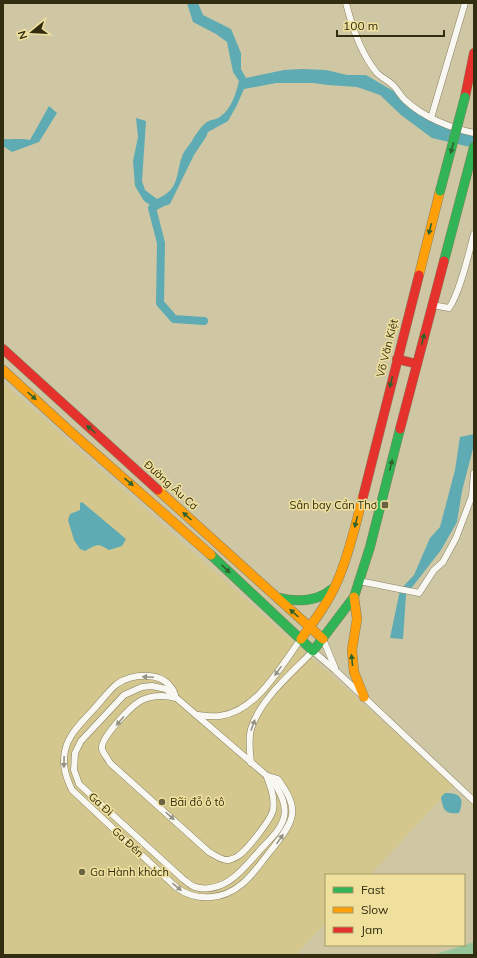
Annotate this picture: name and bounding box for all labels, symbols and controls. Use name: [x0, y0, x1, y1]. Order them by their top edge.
north arrow: [12, 12, 52, 52]
scale bar: [337, 12, 444, 38]
text: 100 m: [343, 18, 378, 33]
text: N: [15, 29, 30, 41]
one-way arrow: [448, 142, 454, 155]
one-way arrow: [427, 223, 433, 235]
street label: Võ Văn Kiệt: [373, 317, 401, 378]
one-way arrow: [421, 333, 427, 345]
one-way arrow: [388, 376, 394, 388]
one-way arrow: [27, 391, 37, 401]
one-way arrow: [86, 424, 96, 434]
street label: Đường Âu Cơ: [141, 457, 201, 513]
one-way arrow: [388, 459, 394, 471]
one-way arrow: [124, 478, 134, 487]
place label: Sân bay Cần Thơ: [290, 498, 377, 512]
marker: Sân bay Cần Thơ: [380, 500, 390, 510]
one-way arrow: [182, 512, 192, 521]
one-way arrow: [352, 516, 358, 528]
one-way arrow: [221, 564, 231, 574]
one-way arrow: [289, 608, 299, 618]
one-way arrow: [349, 653, 356, 666]
one-way arrow: [274, 666, 282, 676]
one-way arrow: [142, 673, 154, 680]
one-way arrow: [115, 716, 124, 726]
one-way arrow: [251, 718, 257, 730]
one-way arrow: [61, 756, 67, 769]
street label: Ga Đi: [86, 789, 116, 819]
place label: Bãi đỗ ô tô: [170, 795, 225, 809]
marker: Bãi đỗ ô tô: [157, 797, 167, 807]
one-way arrow: [165, 811, 175, 821]
street label: Ga Đến: [109, 824, 147, 860]
one-way arrow: [276, 834, 284, 845]
place label: Ga Hành khách: [90, 865, 169, 879]
marker: Ga Hành khách: [77, 867, 87, 877]
legend: [325, 874, 465, 946]
text: Fast: [361, 882, 385, 897]
one-way arrow: [171, 883, 182, 892]
text: Slow: [361, 902, 389, 917]
text: Jam: [361, 922, 383, 937]

